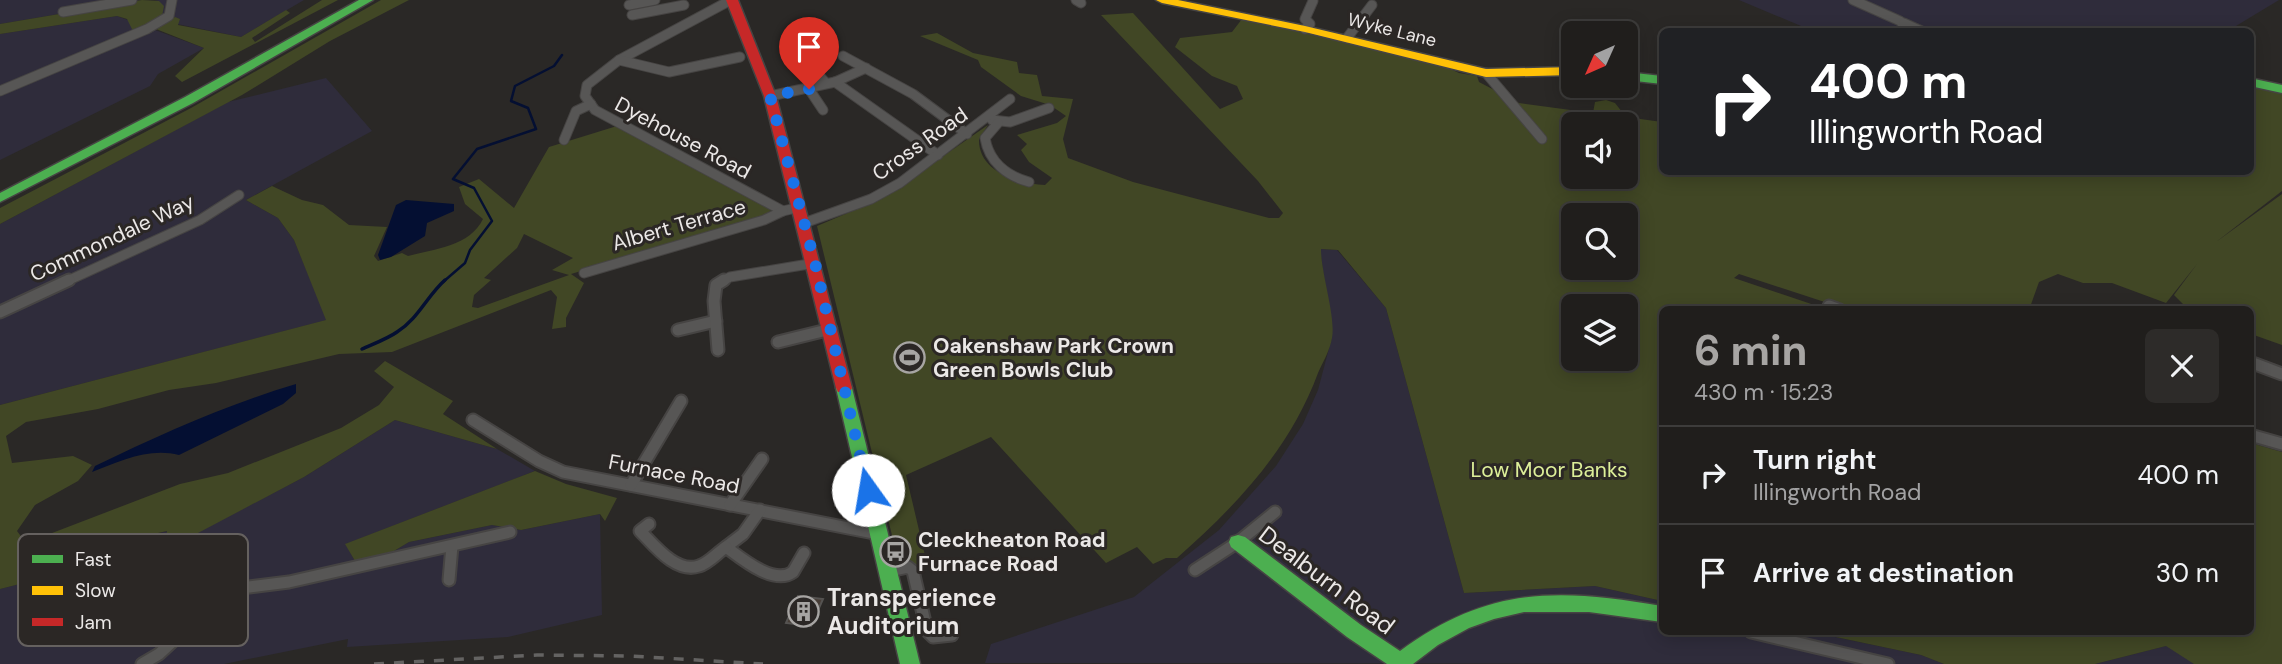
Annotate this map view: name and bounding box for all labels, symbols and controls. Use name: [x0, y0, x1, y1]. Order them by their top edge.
street label: Wyke Lane: [1345, 7, 1439, 53]
pin: [779, 17, 839, 89]
north arrow: [1561, 21, 1638, 98]
map controls: [1561, 21, 1638, 371]
icon: arrive: [790, 28, 828, 66]
text: 400 m: [1809, 49, 1967, 113]
icon: right: [1694, 56, 1785, 147]
street label: Dyehouse Road: [610, 90, 756, 186]
street label: Cross Road: [867, 101, 973, 187]
text: Illingworth Road: [1809, 111, 2043, 153]
button: sound: [1561, 112, 1638, 189]
street label: Commondale Way: [25, 187, 199, 288]
street label: Albert Terrace: [609, 193, 749, 257]
button: search: [1561, 203, 1638, 280]
button: layers: [1561, 294, 1638, 371]
text: 6 min: [1694, 323, 1807, 378]
button: close: [2145, 329, 2219, 403]
place label: Oakenshaw Park Crown Green Bowls Club: [933, 332, 1174, 384]
sports icon: Oakenshaw Park Crown Green Bowls Club: [893, 341, 927, 375]
text: 430 m · 15:23: [1694, 377, 1833, 407]
text: Turn right: [1753, 443, 1877, 477]
street label: Furnace Road: [606, 448, 742, 500]
position arrow: [831, 453, 905, 527]
park label: Low Moor Banks: [1471, 456, 1627, 484]
icon: right: [1694, 456, 1732, 494]
text: 400 m: [2138, 458, 2219, 492]
text: Illingworth Road: [1753, 477, 1921, 507]
street label: Dealburn Road: [1253, 519, 1401, 641]
place label: Cleckheaton Road Furnace Road: [918, 526, 1105, 578]
legend: [18, 534, 248, 646]
bus stop icon: Cleckheaton Road Furnace Road: [878, 535, 912, 569]
text: Fast: [75, 547, 111, 572]
icon: arrive: [1694, 554, 1732, 592]
text: Arrive at destination: [1753, 556, 2014, 590]
text: 30 m: [2156, 556, 2219, 590]
text: Slow: [75, 578, 116, 603]
place label: Transperience Auditorium: [827, 582, 997, 641]
building icon: Transperience Auditorium: [787, 594, 821, 628]
text: Jam: [75, 610, 112, 635]

